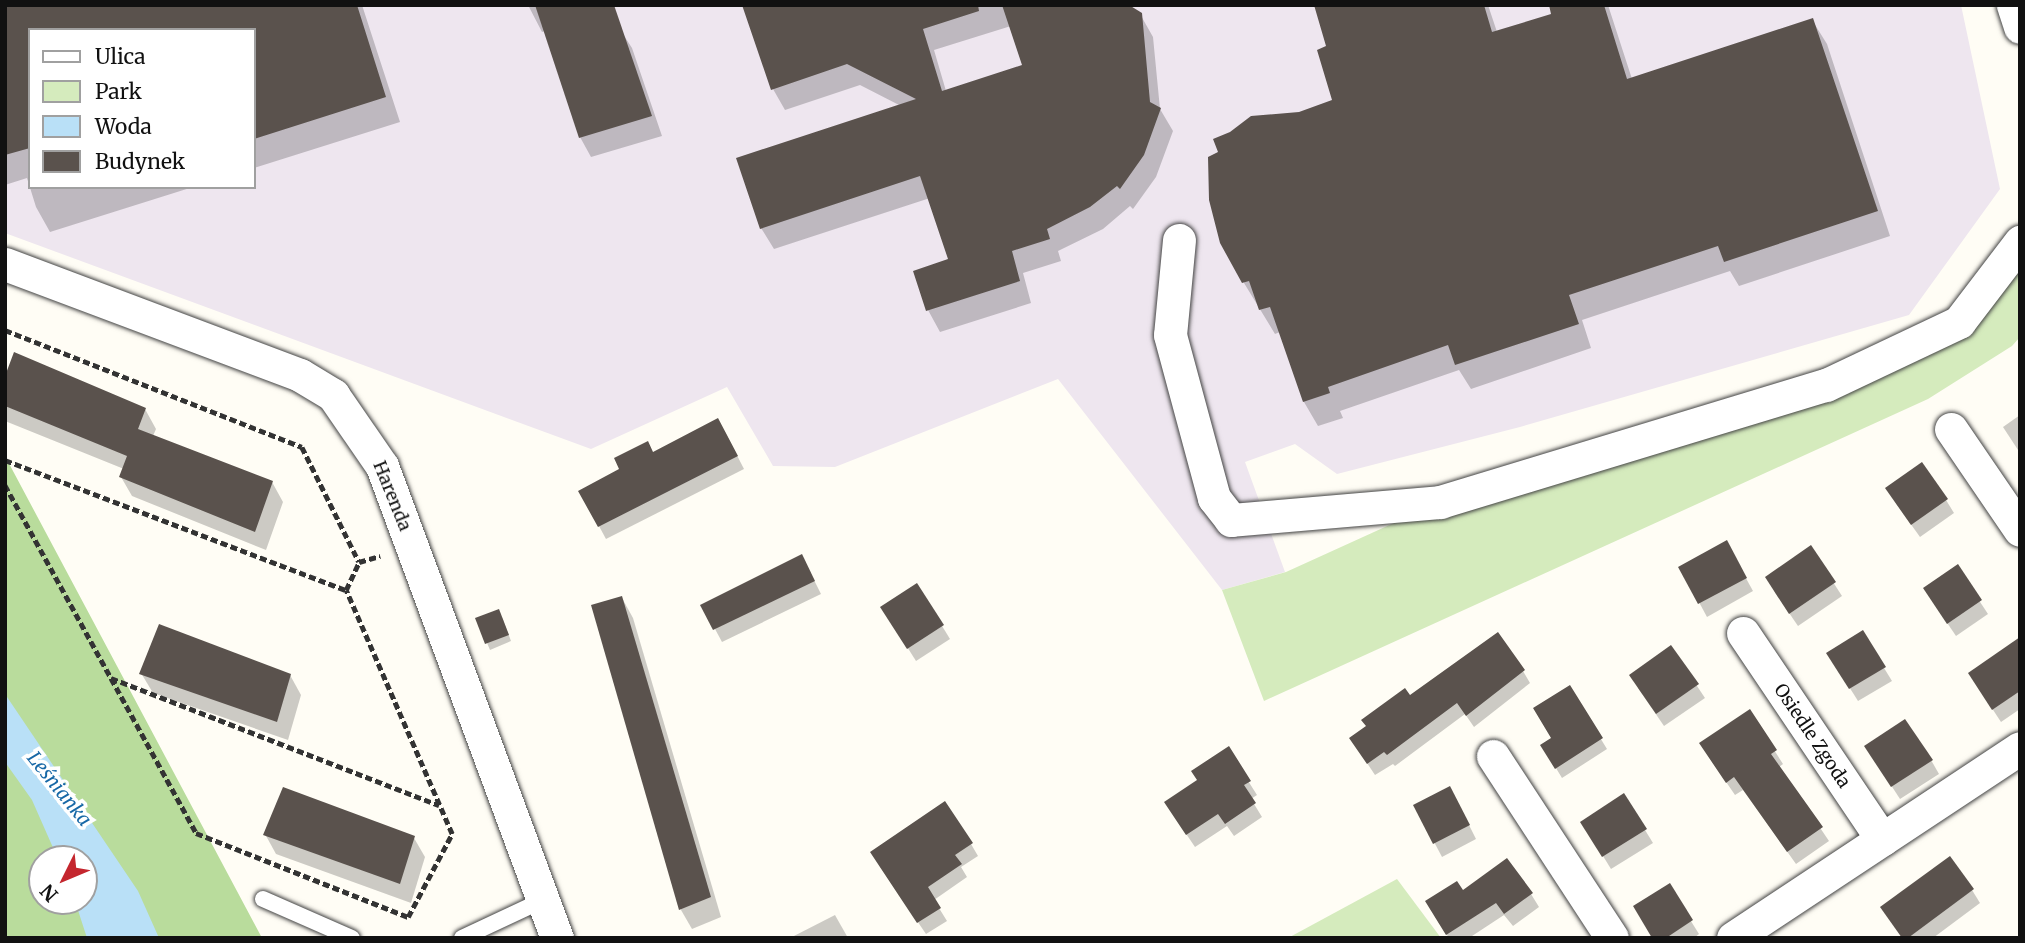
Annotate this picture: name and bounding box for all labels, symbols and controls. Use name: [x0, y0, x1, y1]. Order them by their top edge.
legend: [28, 28, 256, 189]
text: Ulica: [95, 43, 145, 70]
text: Park: [95, 78, 142, 105]
text: Woda: [95, 113, 152, 140]
text: Budynek: [95, 148, 185, 175]
street label: Harenda: [368, 458, 416, 534]
street label: Osiedle Zgoda: [1769, 680, 1855, 792]
water label: Leśnianka: [22, 747, 96, 831]
north arrow: [28, 845, 98, 915]
text: N: [35, 879, 63, 907]

